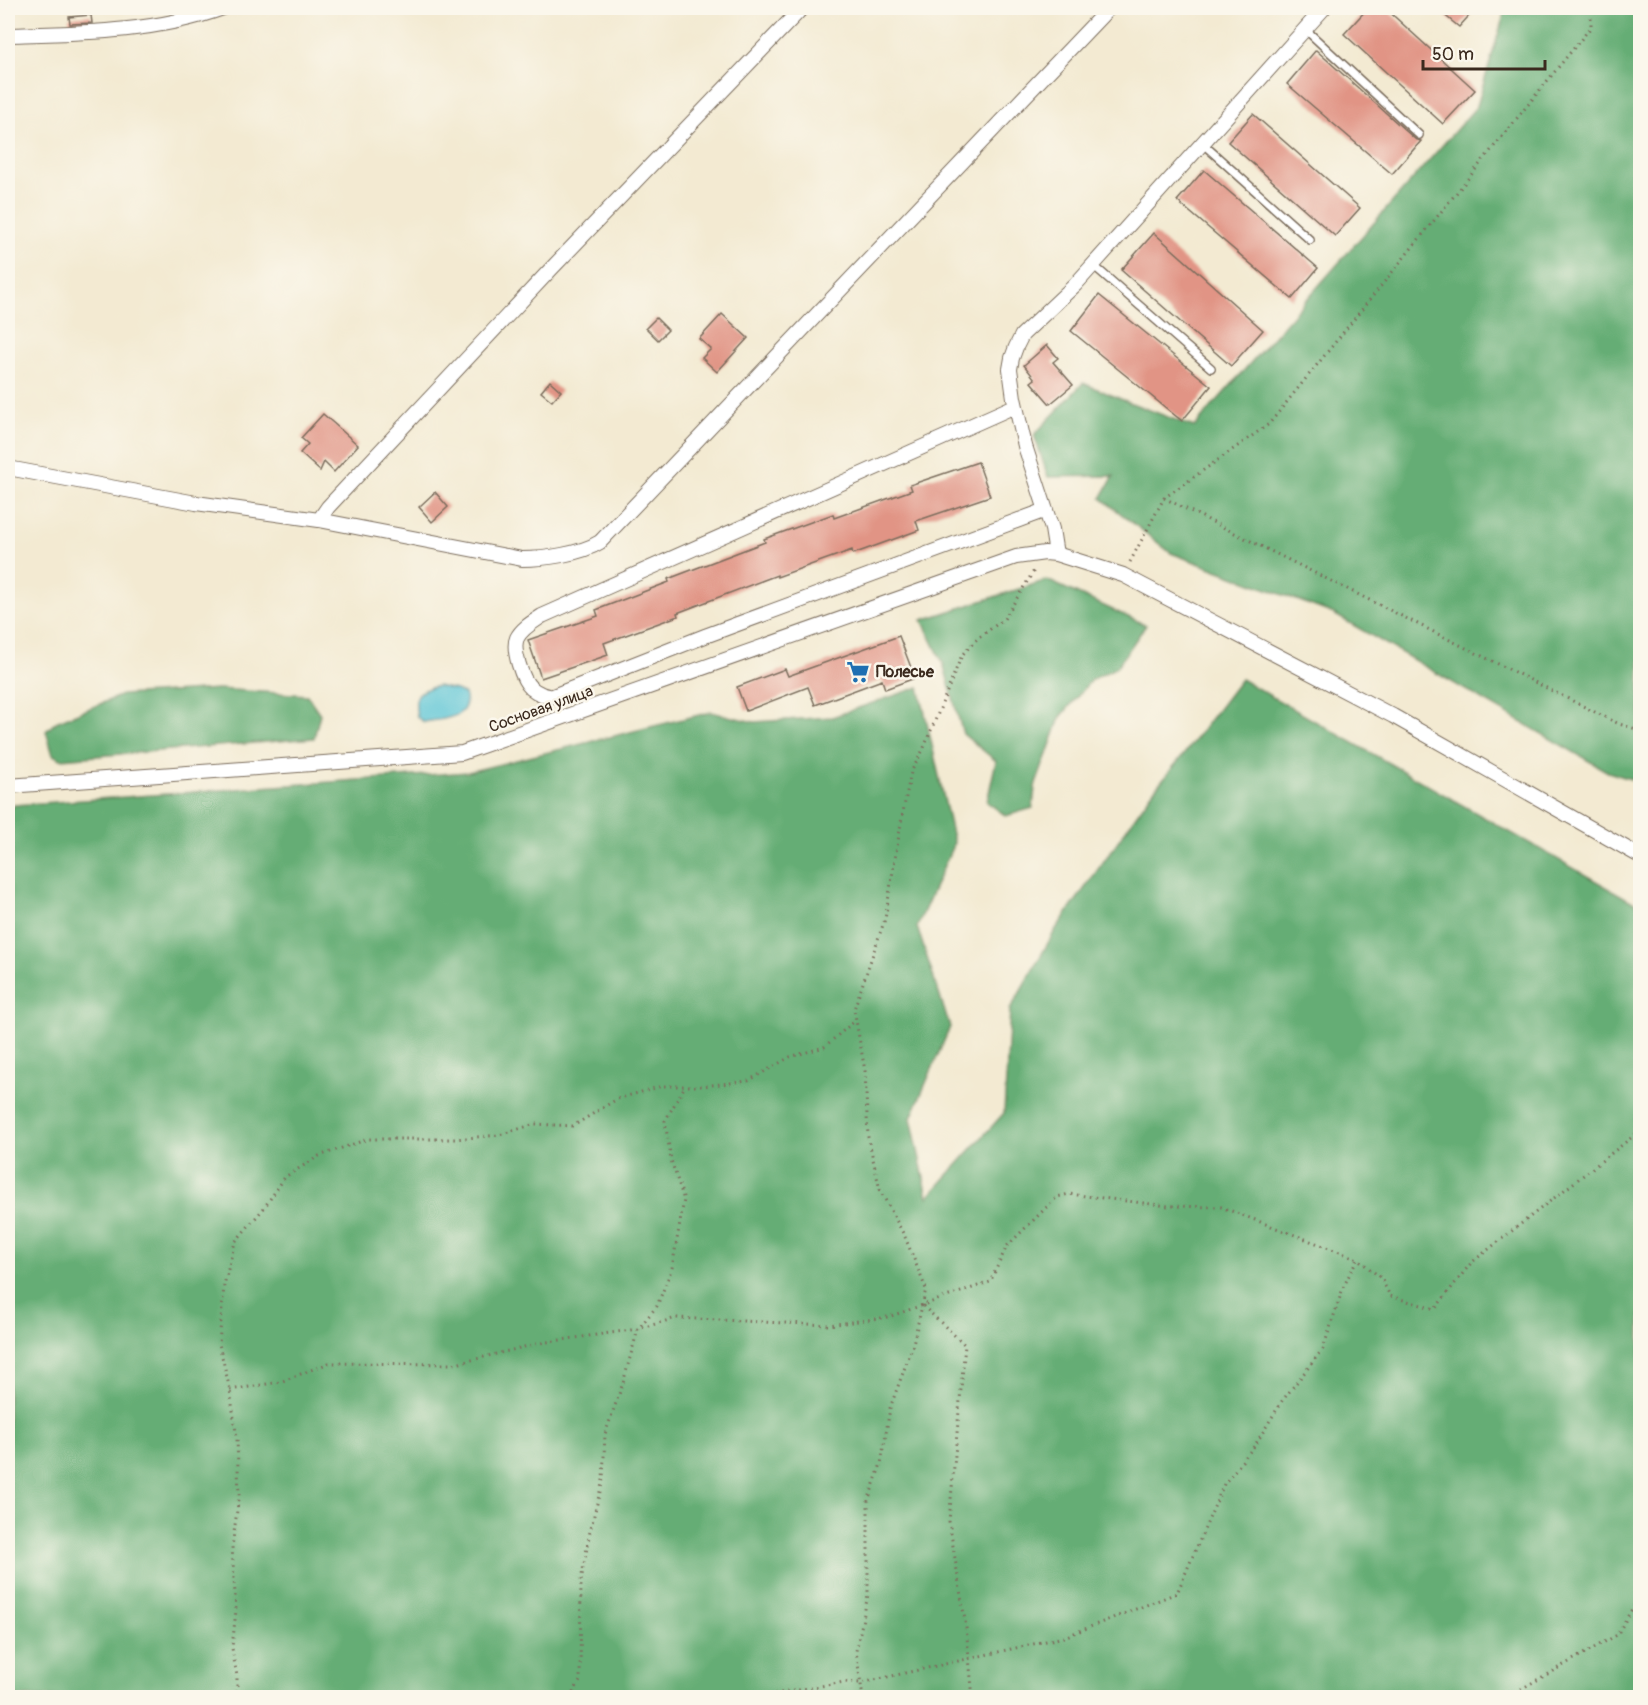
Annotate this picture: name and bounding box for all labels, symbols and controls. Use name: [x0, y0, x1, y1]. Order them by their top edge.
scale bar: [1423, 33, 1544, 71]
text: 50 m: [1432, 43, 1474, 66]
supermarket icon: Полесье: [845, 659, 871, 685]
place label: Полесье: [876, 662, 935, 682]
street label: Сосновая улица: [486, 681, 596, 737]

